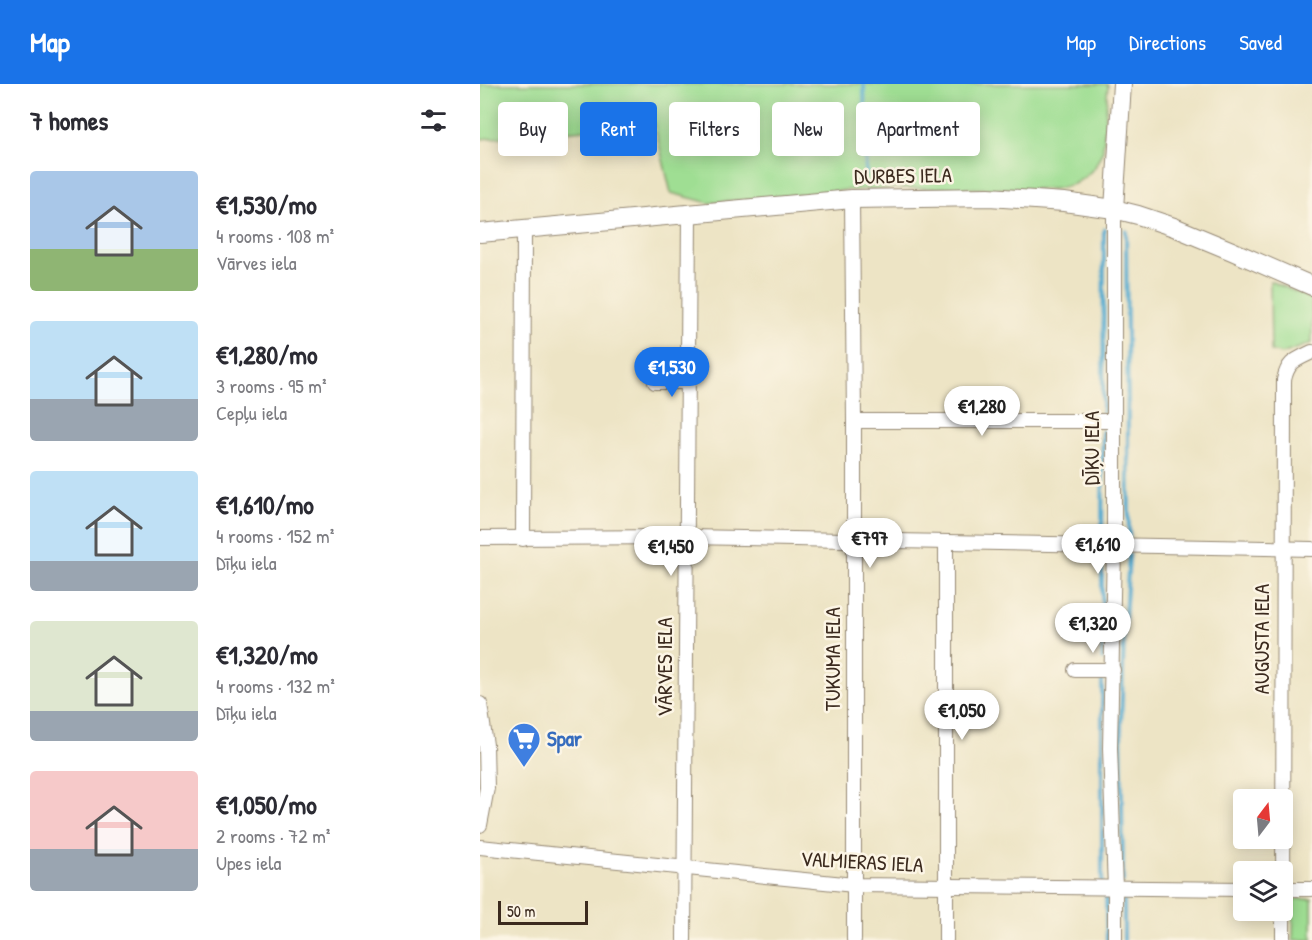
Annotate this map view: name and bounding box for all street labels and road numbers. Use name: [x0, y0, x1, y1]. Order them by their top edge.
street label: DURBES IELA: [854, 160, 952, 191]
street label: DĪĶU IELA: [1077, 411, 1106, 485]
street label: AUGUSTA IELA: [1247, 584, 1276, 694]
street label: TUKUMA IELA: [818, 607, 847, 711]
street label: VĀRVES IELA: [650, 617, 679, 717]
street label: VALMIERAS IELA: [800, 844, 924, 879]

